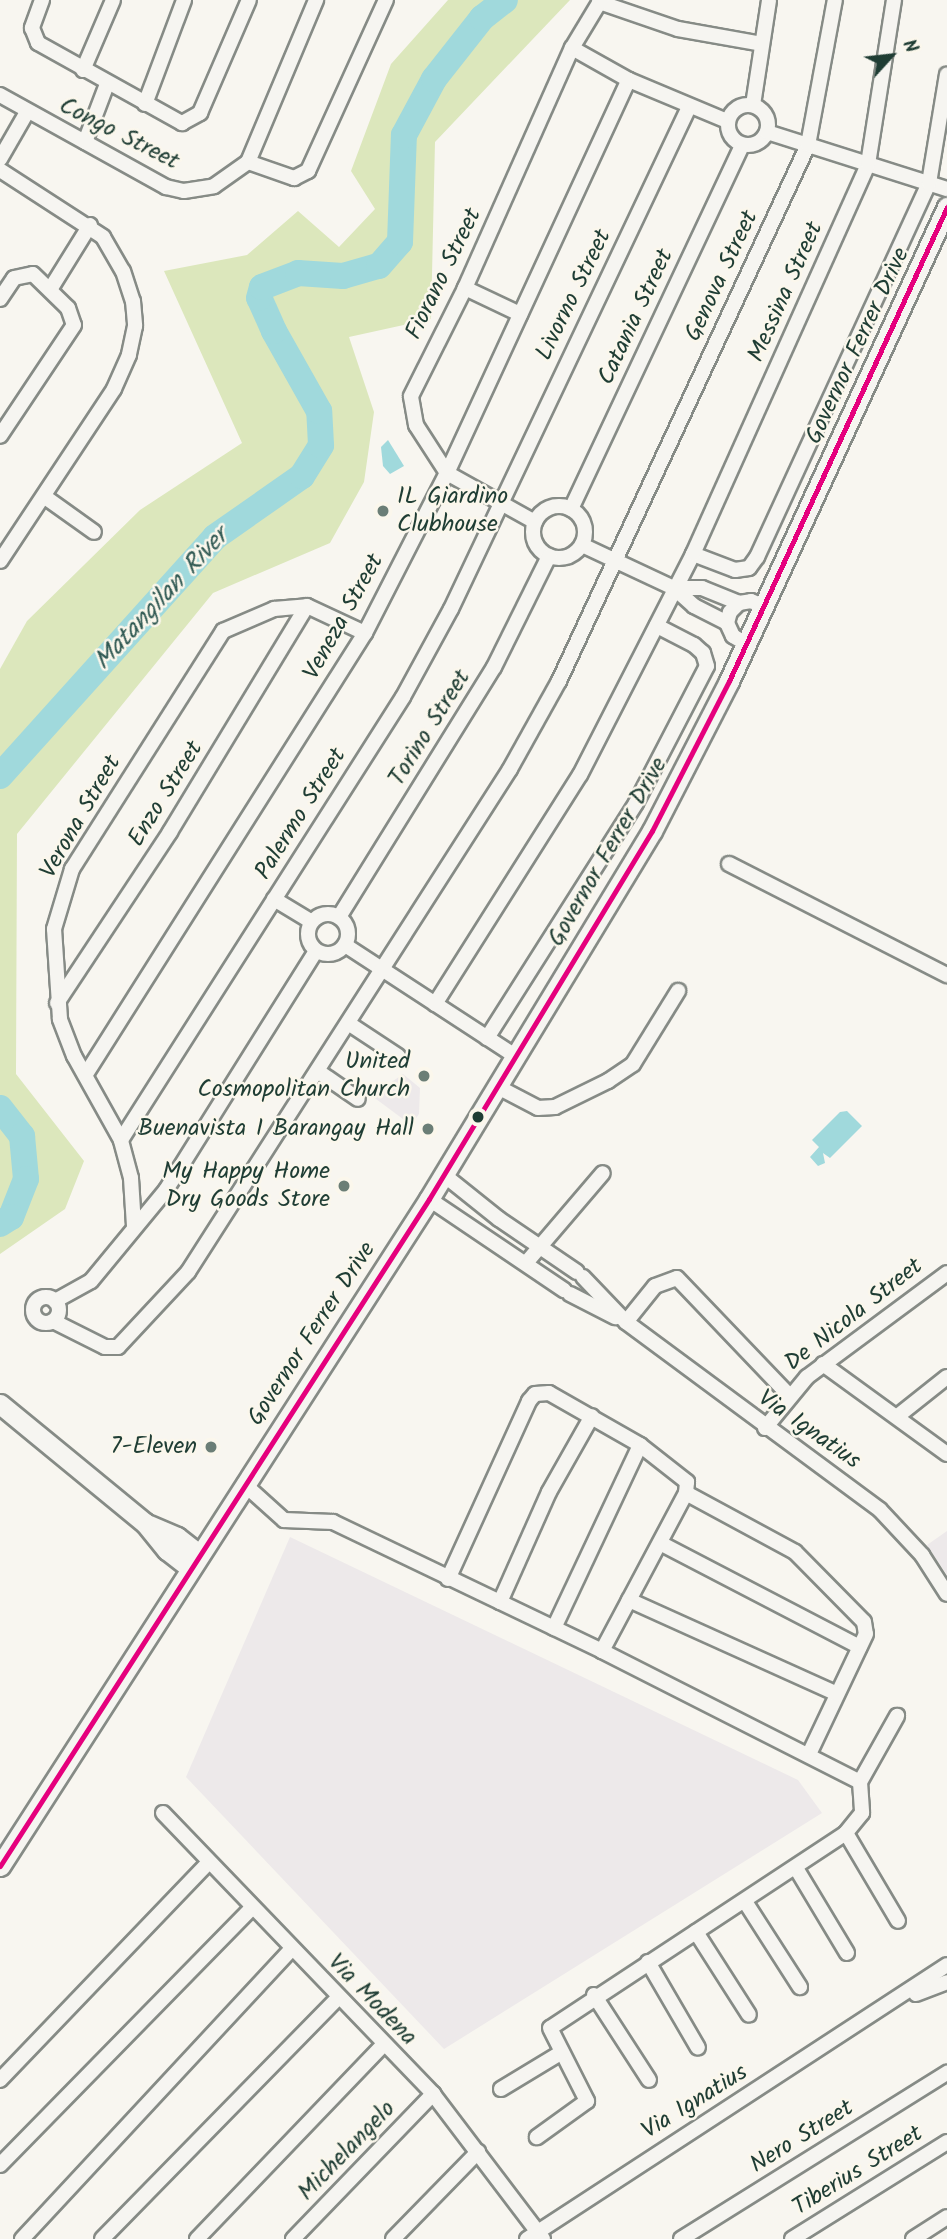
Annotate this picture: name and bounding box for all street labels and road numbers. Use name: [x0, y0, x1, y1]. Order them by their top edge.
street label: Congo Street: [54, 91, 184, 177]
street label: Fiorano Street: [400, 204, 488, 344]
street label: Genova Street: [679, 206, 765, 346]
street label: Messina Street: [742, 217, 830, 367]
street label: Livorno Street: [530, 225, 618, 365]
street label: Governor Ferrer Drive: [800, 243, 916, 449]
street label: Catania Street: [592, 245, 680, 389]
street label: Veneza Street: [298, 549, 390, 685]
street label: Torino Street: [383, 665, 477, 791]
street label: Enzo Street: [122, 736, 210, 852]
street label: Palermo Street: [249, 743, 353, 885]
street label: Verona Street: [34, 751, 128, 883]
street label: Governor Ferrer Drive: [542, 752, 674, 952]
street label: Governor Ferrer Drive: [242, 1237, 382, 1431]
street label: De Nicola Street: [779, 1252, 929, 1378]
street label: Via Ignatius: [752, 1384, 866, 1476]
street label: Via Modena: [321, 1948, 423, 2052]
street label: Via Ignatius: [637, 2058, 753, 2146]
street label: Nero Street: [745, 2094, 859, 2180]
street label: Michelangelo: [292, 2095, 402, 2207]
street label: Tiberius Street: [788, 2120, 928, 2222]

